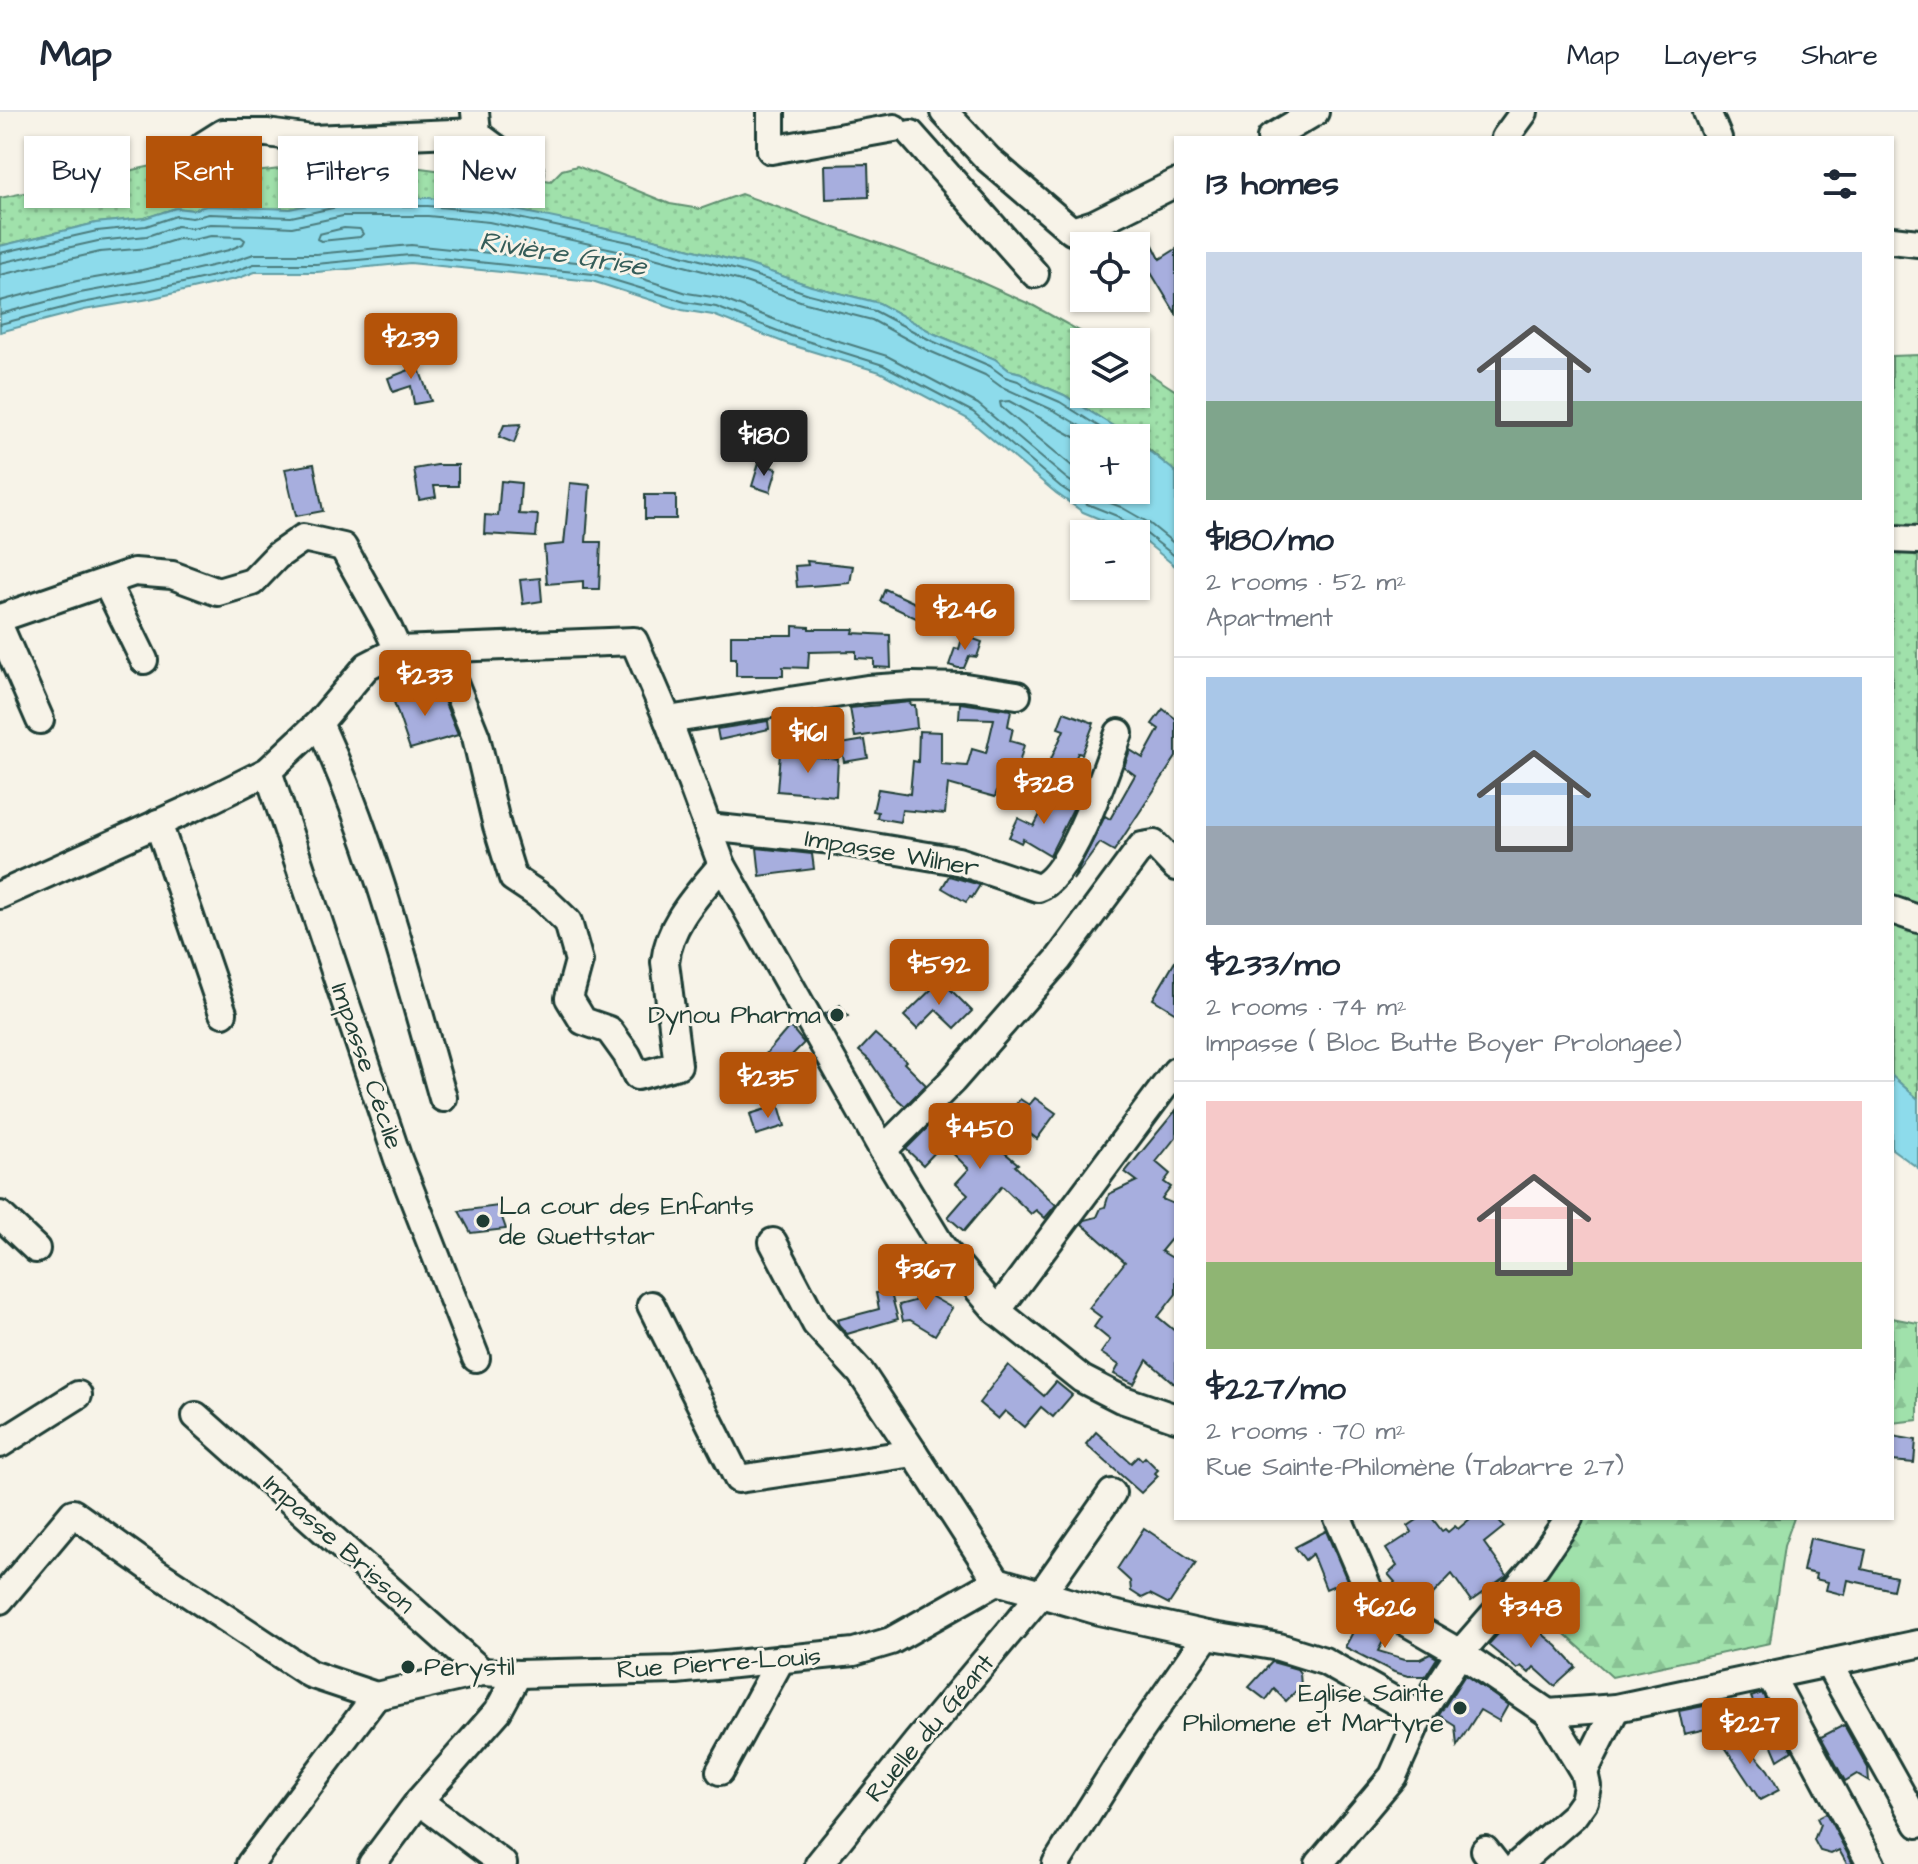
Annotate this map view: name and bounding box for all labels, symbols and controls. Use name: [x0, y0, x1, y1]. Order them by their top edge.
text: Map: [40, 29, 112, 81]
text: Map: [1567, 36, 1620, 75]
text: Layers: [1664, 36, 1757, 75]
text: Share: [1801, 36, 1878, 75]
chip: Buy: [24, 136, 130, 208]
chip: Rent: [146, 136, 262, 208]
chip: Filters: [278, 136, 418, 208]
chip: New: [434, 136, 545, 208]
text: 13 homes: [1206, 160, 1339, 208]
icon: filters: [1818, 162, 1862, 206]
water label: Rivière Grise: [477, 222, 651, 287]
map controls: [1070, 232, 1150, 600]
button: locate: [1070, 232, 1150, 312]
icon: home: [1462, 304, 1606, 448]
pin: $239: [364, 313, 458, 381]
text: $239: [382, 321, 440, 357]
button: layers: [1070, 328, 1150, 408]
pin: $180: [717, 410, 811, 478]
text: $180: [738, 418, 790, 454]
button: +: [1070, 424, 1150, 504]
text: $180/mo: [1206, 516, 1334, 564]
button: −: [1070, 520, 1150, 600]
text: 2 rooms · 52 m²: [1206, 564, 1406, 600]
pin: $246: [918, 584, 1012, 652]
text: $246: [933, 592, 997, 628]
text: Apartment: [1206, 600, 1333, 636]
pin: $233: [378, 650, 472, 718]
text: $233: [397, 658, 453, 694]
pin: $161: [761, 707, 855, 775]
text: $161: [789, 715, 827, 751]
icon: home: [1462, 729, 1606, 873]
pin: $328: [997, 758, 1091, 826]
text: $328: [1014, 766, 1074, 802]
street label: Impasse Wilner: [802, 820, 982, 886]
pin: $592: [892, 939, 986, 1007]
text: $233/mo: [1206, 941, 1340, 989]
text: $592: [908, 947, 970, 983]
street label: Impasse Cécile: [322, 978, 412, 1154]
text: 2 rooms · 74 m²: [1206, 989, 1407, 1025]
place label: Dynou Pharma: [648, 997, 821, 1035]
marker: Dynou Pharma: [828, 1006, 846, 1024]
text: Impasse ( Bloc Butte Boyer Prolongee): [1206, 1025, 1682, 1061]
pin: $235: [721, 1052, 815, 1120]
text: $235: [738, 1060, 799, 1096]
pin: $450: [933, 1103, 1027, 1171]
text: $450: [947, 1111, 1013, 1147]
icon: home: [1462, 1153, 1606, 1297]
place label: La cour des Enfants de Quettstar: [499, 1188, 754, 1254]
marker: La cour des Enfants de Quettstar: [474, 1212, 492, 1230]
pin: $367: [879, 1244, 973, 1312]
text: $367: [896, 1252, 956, 1288]
text: $227/mo: [1206, 1365, 1346, 1413]
text: 2 rooms · 70 m²: [1206, 1413, 1405, 1449]
text: Rue Sainte-Philomène (Tabarre 27): [1206, 1449, 1624, 1485]
street label: Impasse Brisson: [255, 1466, 423, 1622]
pin: $626: [1338, 1582, 1432, 1650]
pin: $348: [1484, 1582, 1578, 1650]
text: $626: [1354, 1590, 1416, 1626]
text: $348: [1500, 1590, 1562, 1626]
street label: Rue Pierre-Louis: [616, 1638, 822, 1688]
street label: Ruelle du Géant: [857, 1646, 1003, 1810]
place label: Perystil: [424, 1649, 515, 1687]
marker: Perystil: [399, 1658, 417, 1676]
place label: Eglise Sainte Philomene et Martyre: [1183, 1675, 1444, 1743]
pin: $227: [1703, 1698, 1797, 1766]
marker: Eglise Sainte Philomene et Martyre: [1451, 1699, 1469, 1717]
text: $227: [1720, 1706, 1780, 1742]

